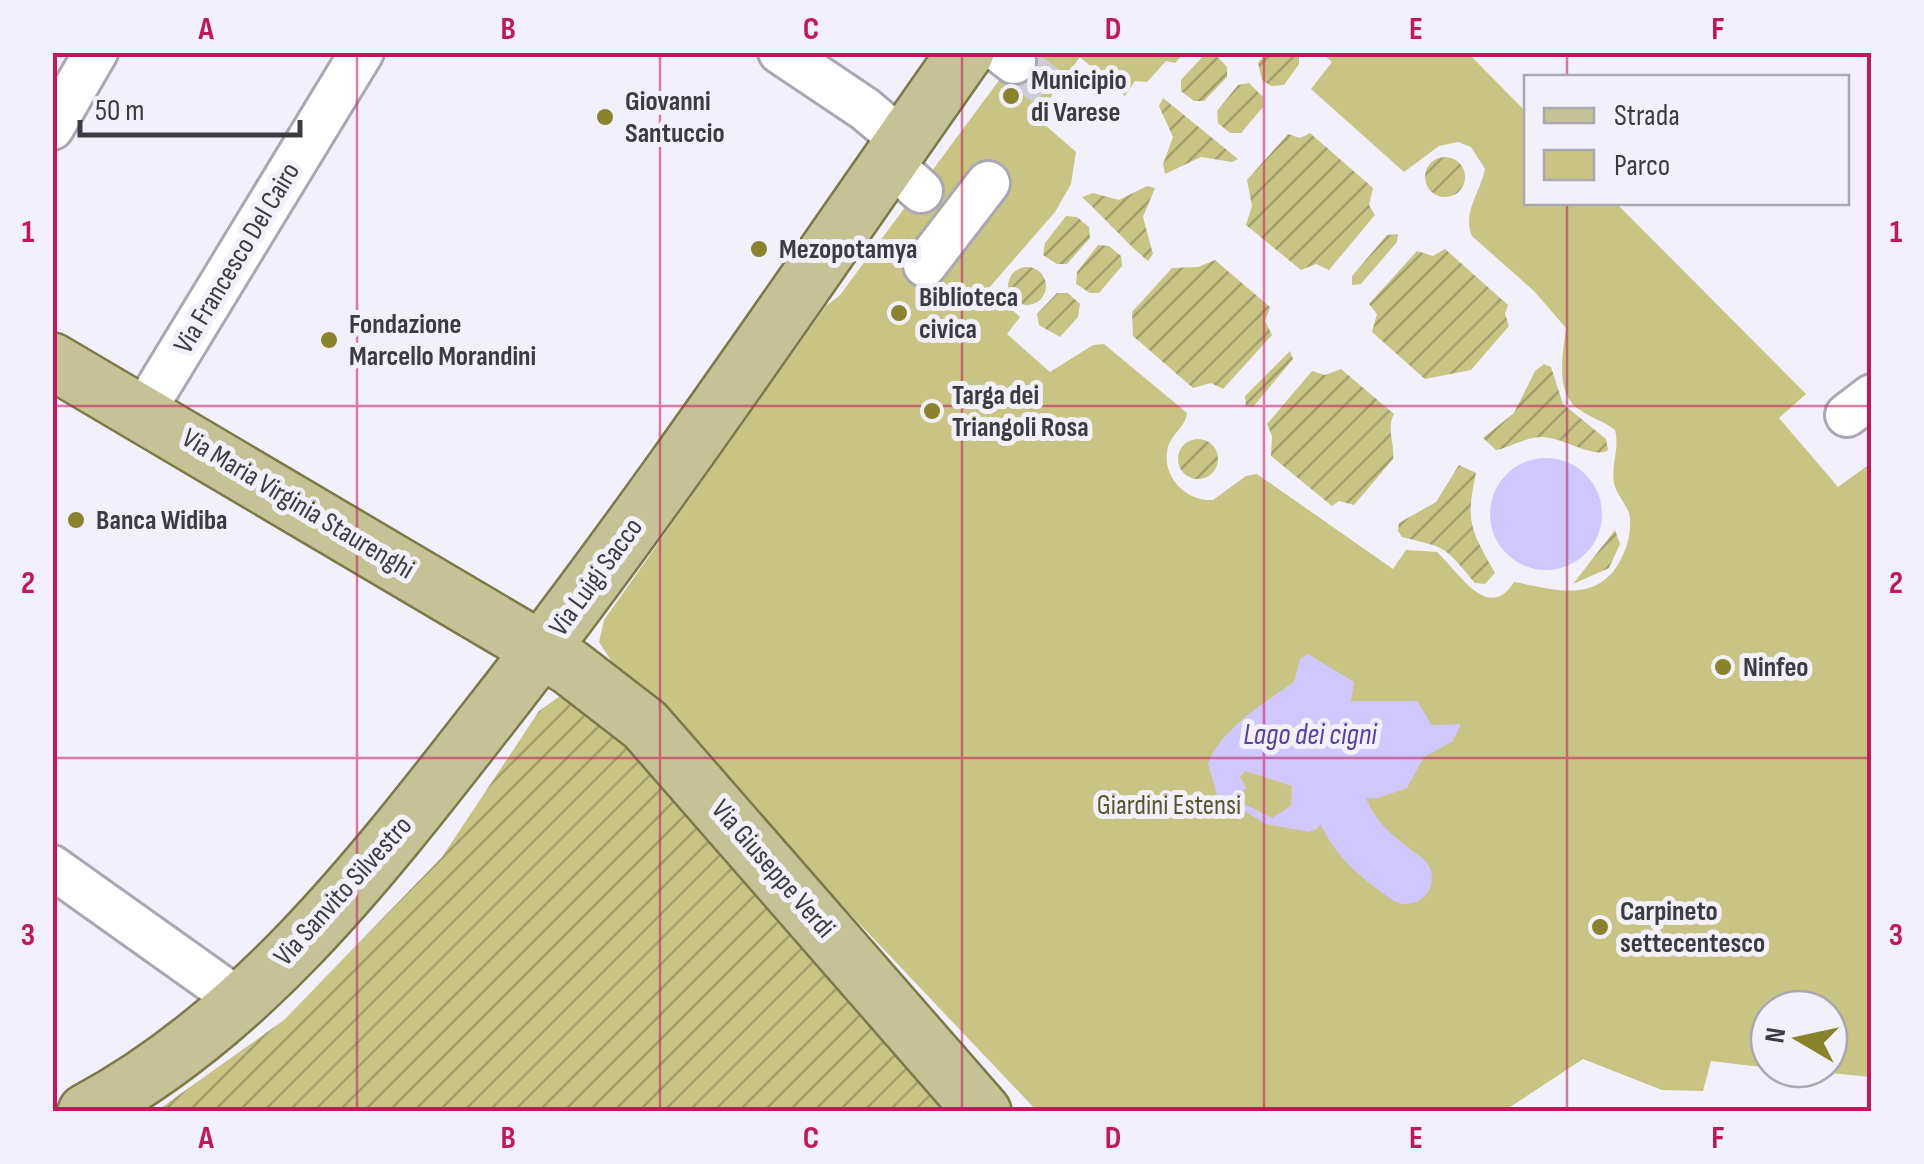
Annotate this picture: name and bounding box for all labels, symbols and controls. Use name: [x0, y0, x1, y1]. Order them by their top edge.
text: A: [197, 10, 214, 49]
text: B: [500, 10, 516, 49]
text: C: [803, 10, 819, 49]
text: D: [1105, 10, 1121, 49]
text: E: [1409, 10, 1423, 49]
text: F: [1711, 10, 1725, 49]
place label: Municipio di Varese: [1031, 64, 1127, 129]
scale bar: [80, 75, 300, 137]
legend: [1524, 75, 1849, 205]
place label: Giovanni Santuccio: [625, 85, 725, 150]
marker: Municipio di Varese: [1000, 85, 1022, 107]
text: 50 m: [95, 93, 144, 129]
text: Strada: [1614, 98, 1680, 134]
marker: Giovanni Santuccio: [594, 106, 616, 128]
text: Parco: [1614, 148, 1670, 184]
street label: Via Francesco Del Cairo: [167, 157, 307, 359]
text: 1: [22, 213, 35, 252]
text: 1: [1890, 213, 1903, 252]
place label: Mezopotamya: [779, 233, 917, 266]
marker: Mezopotamya: [748, 238, 770, 260]
place label: Biblioteca civica: [919, 281, 1018, 346]
marker: Biblioteca civica: [888, 302, 910, 324]
place label: Fondazione Marcello Morandini: [349, 308, 536, 373]
marker: Fondazione Marcello Morandini: [318, 329, 340, 351]
place label: Targa dei Triangoli Rosa: [952, 379, 1089, 444]
marker: Targa dei Triangoli Rosa: [921, 400, 943, 422]
street label: Via Maria Virginia Staurenghi: [176, 422, 420, 586]
place label: Banca Widiba: [96, 504, 228, 537]
marker: Banca Widiba: [65, 509, 87, 531]
street label: Via Luigi Sacco: [542, 512, 650, 642]
text: 2: [21, 564, 35, 603]
text: 2: [1889, 564, 1903, 603]
place label: Ninfeo: [1743, 651, 1809, 684]
marker: Ninfeo: [1712, 656, 1734, 678]
water label: Lago dei cigni: [1243, 717, 1378, 753]
park label: Giardini Estensi: [1097, 789, 1241, 822]
street label: Via Giuseppe Verdi: [704, 793, 842, 945]
street label: Via Sanvito Silvestro: [267, 809, 419, 973]
place label: Carpineto settecentesco: [1620, 895, 1765, 960]
text: 3: [21, 916, 35, 955]
marker: Carpineto settecentesco: [1589, 916, 1611, 938]
text: 3: [1889, 916, 1903, 955]
north arrow: [1749, 989, 1849, 1089]
text: N: [1758, 1025, 1793, 1045]
text: A: [197, 1119, 214, 1158]
text: B: [500, 1119, 516, 1158]
text: C: [803, 1119, 819, 1158]
text: D: [1105, 1119, 1121, 1158]
text: E: [1409, 1119, 1423, 1158]
text: F: [1711, 1119, 1725, 1158]

